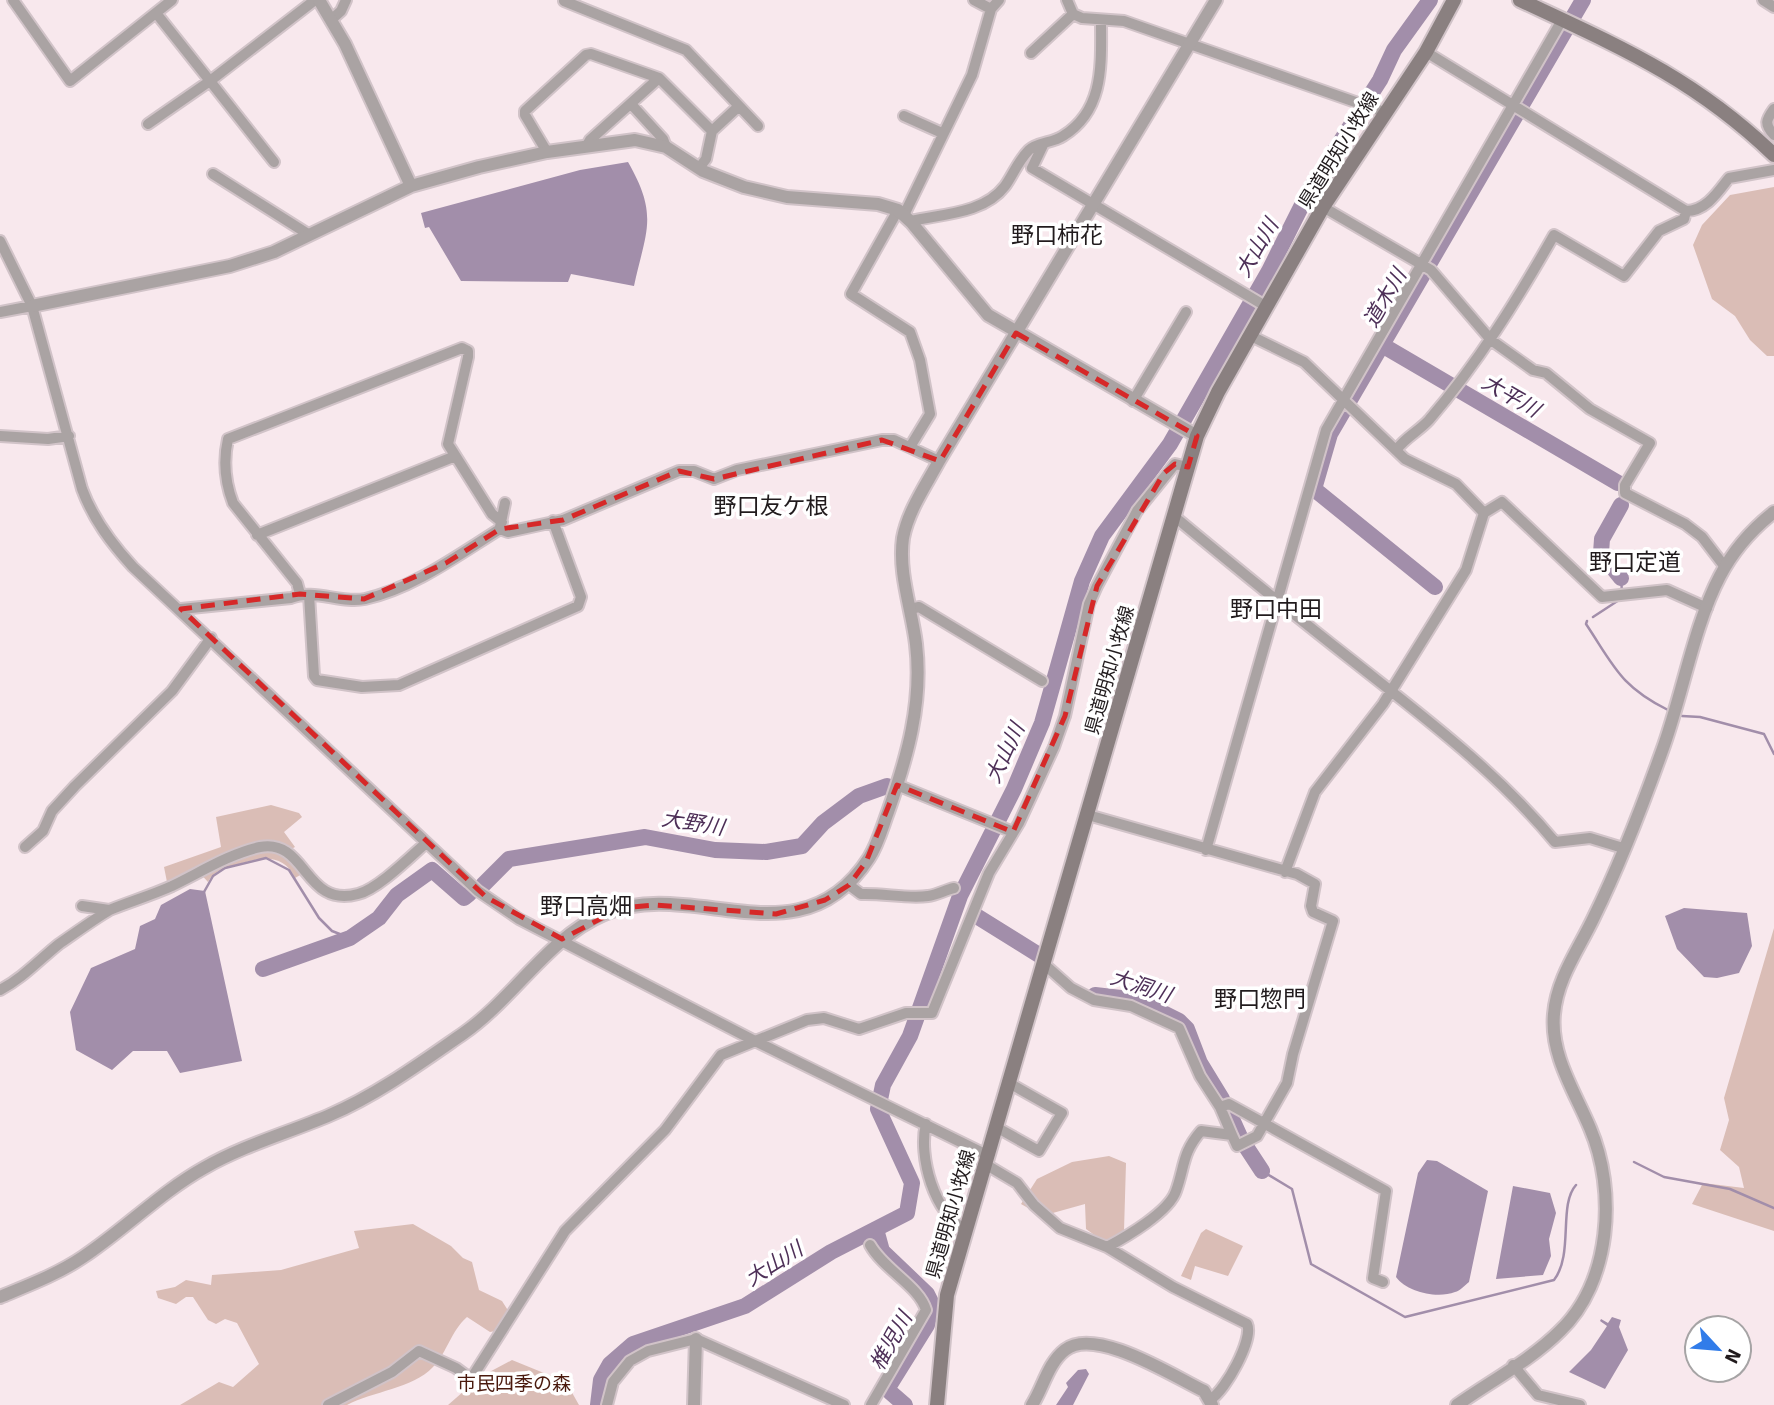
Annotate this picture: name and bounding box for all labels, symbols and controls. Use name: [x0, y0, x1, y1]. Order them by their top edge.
street label: 県道明知小牧線: [1293, 88, 1384, 213]
water label: 大山川: [1230, 212, 1285, 282]
district label: 野口柿花: [1011, 221, 1103, 250]
water label: 道木川: [1358, 262, 1413, 332]
water label: 大平川: [1477, 369, 1547, 424]
district label: 野口友ケ根: [714, 492, 829, 521]
district label: 野口定道: [1589, 548, 1681, 577]
district label: 野口中田: [1230, 595, 1322, 624]
street label: 県道明知小牧線: [1080, 603, 1140, 738]
water label: 大山川: [980, 717, 1031, 787]
water label: 大野川: [660, 805, 728, 841]
district label: 野口高畑: [540, 892, 632, 921]
water label: 大洞川: [1107, 964, 1177, 1009]
district label: 野口惣門: [1214, 985, 1306, 1014]
street label: 県道明知小牧線: [921, 1147, 981, 1282]
water label: 大山川: [740, 1235, 809, 1292]
water label: 椎児川: [864, 1305, 919, 1375]
north arrow: [1683, 1314, 1753, 1384]
text: N: [1719, 1345, 1746, 1367]
park label: 市民四季の森: [457, 1372, 571, 1396]

